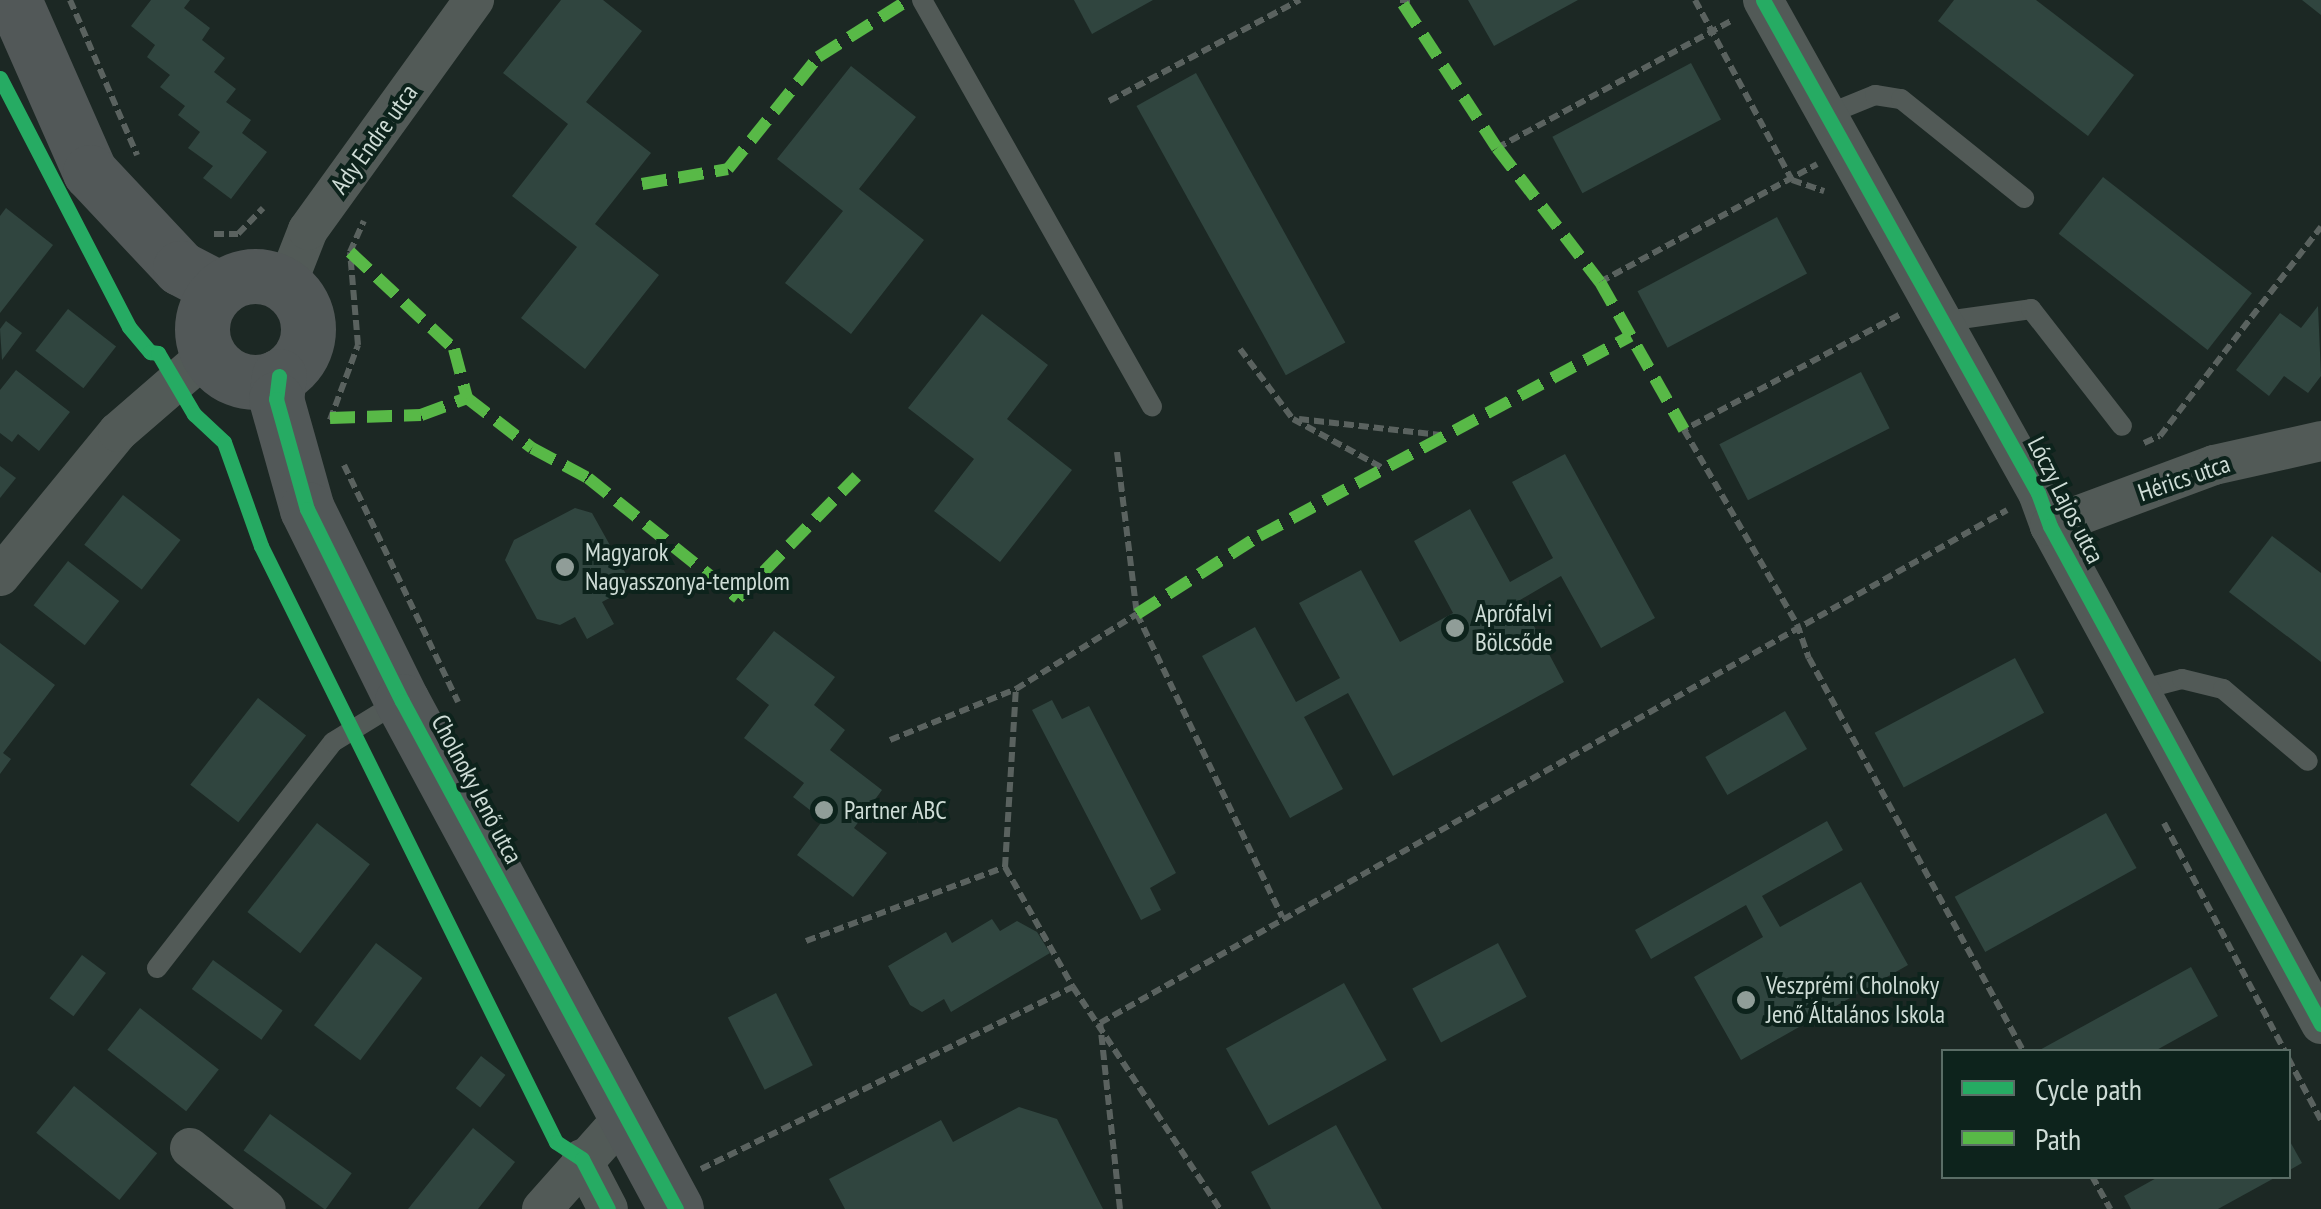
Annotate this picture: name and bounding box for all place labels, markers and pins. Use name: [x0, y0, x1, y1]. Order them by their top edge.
place label: Magyarok Nagyasszonya-templom: [585, 538, 790, 597]
marker: Magyarok Nagyasszonya-templom: [554, 556, 576, 578]
place label: Aprófalvi Bölcsőde: [1475, 599, 1553, 658]
marker: Aprófalvi Bölcsőde: [1444, 617, 1466, 639]
place label: Partner ABC: [844, 795, 947, 825]
marker: Partner ABC: [813, 799, 835, 821]
place label: Veszprémi Cholnoky Jenő Általános Iskola: [1766, 971, 1946, 1030]
marker: Veszprémi Cholnoky Jenő Általános Iskola: [1735, 989, 1757, 1011]

